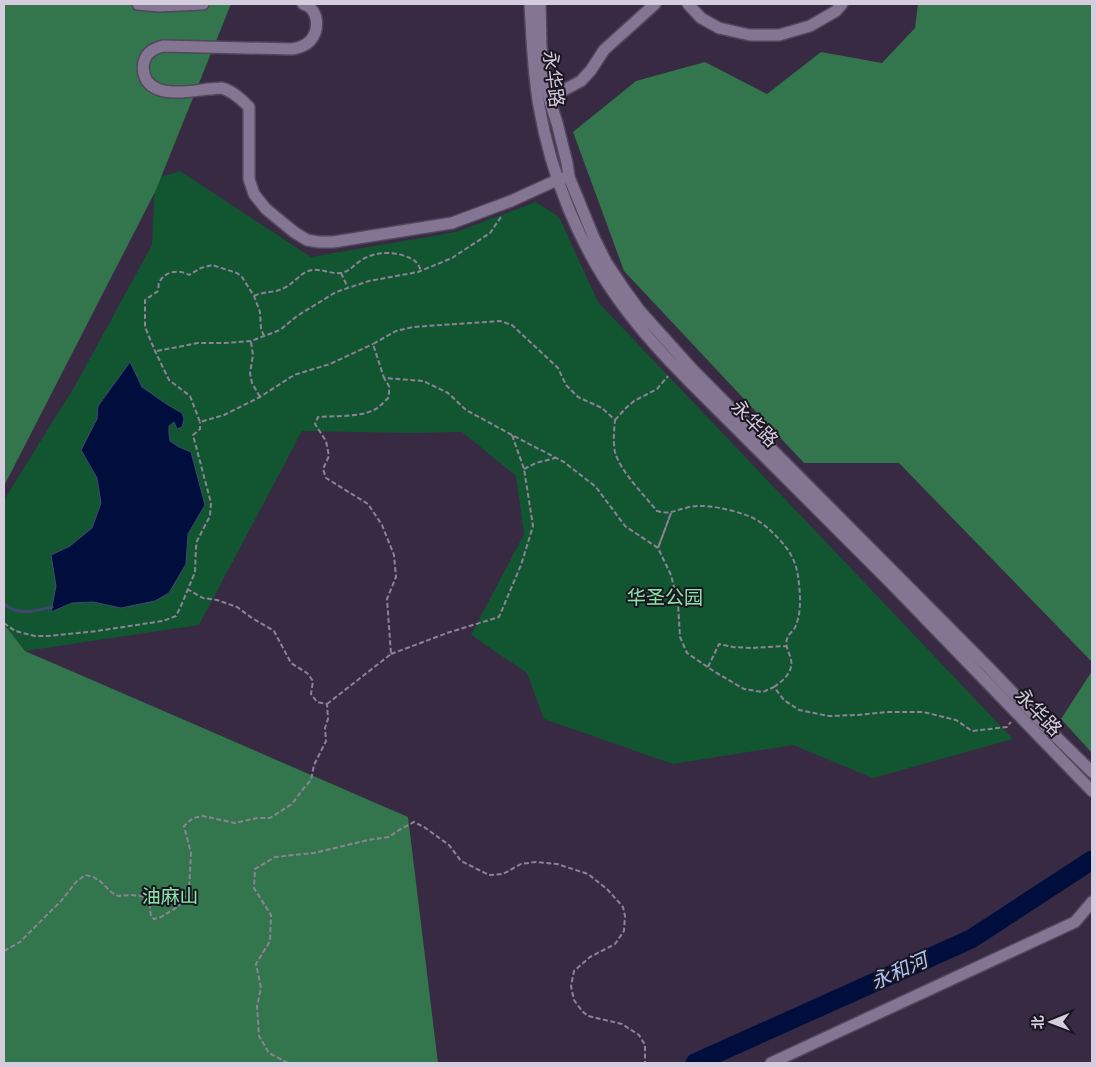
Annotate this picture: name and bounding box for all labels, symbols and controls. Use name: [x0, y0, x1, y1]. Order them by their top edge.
street label: 永华路: [537, 49, 570, 109]
street label: 永华路: [725, 394, 784, 453]
park label: 华圣公园: [627, 584, 703, 611]
street label: 永华路: [1009, 682, 1068, 742]
park label: 油麻山: [141, 883, 199, 910]
water label: 永和河: [866, 944, 936, 997]
north arrow: [1026, 997, 1076, 1047]
text: 北: [1028, 1015, 1048, 1029]

